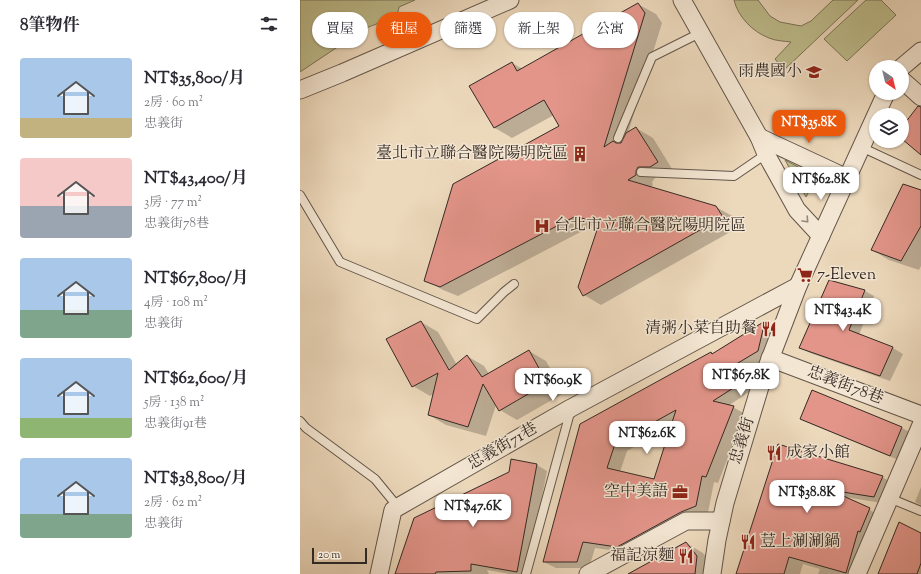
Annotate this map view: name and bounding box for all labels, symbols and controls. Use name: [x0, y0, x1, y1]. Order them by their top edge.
chip: 買屋: [312, 12, 368, 48]
chip: 租屋: [376, 12, 432, 48]
chip: 篩選: [440, 12, 496, 48]
chip: 新上架: [504, 12, 574, 48]
chip: 公寓: [582, 12, 638, 48]
icon: filters: [258, 13, 280, 35]
text: 8筆物件: [20, 14, 80, 38]
north arrow: [869, 60, 909, 100]
map controls: [869, 60, 909, 148]
place label: 雨農國小: [738, 61, 802, 84]
school or university icon: 雨農國小: [805, 63, 823, 81]
text: NT$35,800/月: [144, 67, 245, 91]
icon: home: [52, 74, 100, 122]
text: 2房 · 60 m²: [144, 94, 203, 112]
button: layers: [869, 108, 909, 148]
pin: NT$35.8K: [768, 110, 850, 144]
text: NT$35.8K: [781, 114, 837, 132]
text: 忠義街: [144, 115, 183, 133]
place label: 臺北市立聯合醫院陽明院區: [376, 143, 568, 166]
building icon: 臺北市立聯合醫院陽明院區: [571, 145, 589, 163]
text: NT$43,400/月: [144, 167, 248, 191]
pin: NT$62.8K: [780, 167, 862, 201]
text: NT$62.8K: [792, 171, 850, 189]
icon: home: [52, 174, 100, 222]
text: 3房 · 77 m²: [144, 194, 202, 212]
text: 忠義街78巷: [144, 215, 209, 233]
place label: 台北市立聯合醫院陽明院區: [554, 215, 746, 238]
one-way arrow: [801, 215, 808, 222]
hospital icon: 台北市立聯合醫院陽明院區: [533, 217, 551, 235]
place label: 7-Eleven: [817, 264, 877, 287]
supermarket icon: 7-Eleven: [796, 266, 814, 284]
text: NT$67,800/月: [144, 267, 249, 291]
icon: home: [52, 274, 100, 322]
text: 4房 · 108 m²: [144, 294, 208, 312]
pin: NT$43.4K: [802, 298, 884, 332]
text: NT$43.4K: [814, 302, 872, 320]
text: 忠義街: [144, 315, 183, 333]
place label: 清粥小菜自助餐: [645, 318, 757, 341]
restaurant icon: 清粥小菜自助餐: [760, 320, 778, 338]
street label: 忠義街78巷: [804, 361, 886, 411]
pin: NT$67.8K: [700, 363, 782, 397]
text: NT$62,600/月: [144, 367, 248, 391]
text: NT$67.8K: [712, 367, 770, 385]
pin: NT$60.9K: [512, 368, 594, 402]
text: NT$60.9K: [524, 372, 582, 390]
icon: home: [52, 374, 100, 422]
text: 5房 · 138 m²: [144, 394, 204, 412]
text: 忠義街91巷: [144, 415, 207, 433]
street label: 忠義街: [725, 415, 761, 467]
street label: 忠義街71巷: [464, 418, 542, 476]
pin: NT$62.6K: [606, 421, 688, 455]
text: NT$62.6K: [618, 425, 676, 443]
place label: 成家小館: [786, 442, 850, 465]
restaurant icon: 成家小館: [765, 444, 783, 462]
text: NT$38,800/月: [144, 467, 248, 491]
icon: home: [52, 474, 100, 522]
pin: NT$38.8K: [766, 480, 848, 514]
place label: 空中美語: [604, 481, 668, 504]
office icon: 空中美語: [671, 483, 689, 501]
text: NT$38.8K: [778, 484, 836, 502]
text: 2房 · 62 m²: [144, 494, 202, 512]
pin: NT$47.6K: [432, 494, 514, 528]
text: NT$47.6K: [444, 498, 502, 516]
text: 忠義街: [144, 515, 183, 533]
place label: 荳上涮涮鍋: [760, 531, 840, 554]
restaurant icon: 荳上涮涮鍋: [739, 533, 757, 551]
place label: 福記涼麵: [610, 545, 674, 568]
scale bar: [312, 546, 367, 565]
text: 20 m: [318, 547, 340, 563]
restaurant icon: 福記涼麵: [677, 547, 695, 565]

